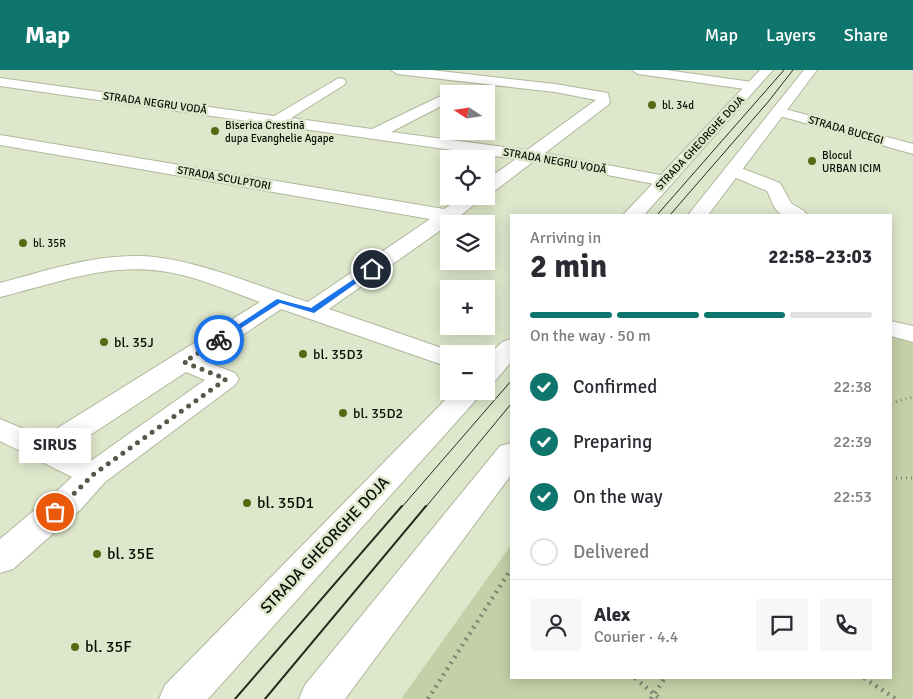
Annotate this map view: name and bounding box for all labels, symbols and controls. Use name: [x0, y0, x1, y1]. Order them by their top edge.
text: Map: [25, 20, 70, 50]
text: Map: [705, 24, 738, 46]
text: Layers: [766, 24, 816, 46]
text: Share: [844, 24, 888, 46]
north arrow: [440, 85, 495, 140]
map controls: [440, 85, 495, 400]
street label: STRADA NEGRU VODĂ: [102, 88, 208, 117]
street label: STRADA GHEORGHE DOJA: [653, 93, 747, 193]
marker: bl. 34d: [646, 99, 658, 111]
place label: bl. 34d: [662, 99, 694, 112]
street label: STRADA BUCEGI: [807, 113, 885, 147]
place label: Biserica Crestină dupa Evanghelie Agape: [225, 119, 334, 145]
marker: Biserica Crestină dupa Evanghelie Agape: [209, 125, 221, 137]
street label: STRADA NEGRU VODĂ: [502, 145, 608, 177]
place label: Blocul URBAN ICIM: [822, 149, 881, 175]
button: locate: [440, 150, 495, 205]
marker: Blocul URBAN ICIM: [806, 155, 818, 167]
street label: STRADA SCULPTORI: [176, 163, 272, 193]
button: layers: [440, 215, 495, 270]
text: Arriving in: [530, 228, 601, 248]
marker: bl. 35R: [17, 237, 29, 249]
place label: bl. 35R: [33, 237, 66, 250]
text: 22:58–23:03: [768, 245, 872, 269]
text: 2 min: [530, 247, 607, 286]
pin: [351, 248, 393, 290]
icon: home: [358, 255, 386, 283]
button: +: [440, 280, 495, 335]
courier: [194, 315, 244, 365]
icon: bike: [205, 326, 233, 354]
text: On the way · 50 m: [530, 326, 651, 346]
place label: bl. 35J: [114, 334, 154, 351]
marker: bl. 35J: [98, 336, 110, 348]
button: −: [440, 345, 495, 400]
place label: bl. 35D3: [313, 346, 363, 363]
marker: bl. 35D3: [297, 348, 309, 360]
icon: check: [530, 373, 558, 401]
text: Confirmed: [573, 375, 657, 399]
text: 22:38: [833, 377, 872, 397]
place label: bl. 35D2: [353, 405, 403, 422]
marker: bl. 35D2: [337, 407, 349, 419]
callout: SIRUS: [19, 427, 91, 462]
icon: check: [530, 428, 558, 456]
text: Preparing: [573, 430, 652, 454]
text: 22:39: [833, 432, 872, 452]
text: SIRUS: [33, 435, 77, 455]
street label: STRADA GHEORGHE DOJA: [256, 472, 394, 618]
icon: check: [530, 483, 558, 511]
text: On the way: [573, 485, 663, 509]
text: 22:53: [833, 487, 872, 507]
pin: [34, 491, 76, 533]
place label: bl. 35D1: [257, 493, 314, 513]
marker: bl. 35D1: [241, 497, 253, 509]
icon: bag: [41, 498, 69, 526]
text: Delivered: [573, 540, 649, 564]
place label: bl. 35E: [107, 544, 154, 564]
marker: bl. 35E: [91, 548, 103, 560]
button: person: [530, 599, 582, 651]
button: chat: [756, 599, 808, 651]
button: phone: [820, 599, 872, 651]
text: Alex: [594, 603, 630, 627]
text: Courier · 4.4: [594, 627, 678, 647]
place label: bl. 35F: [85, 637, 132, 657]
marker: bl. 35F: [69, 641, 81, 653]

